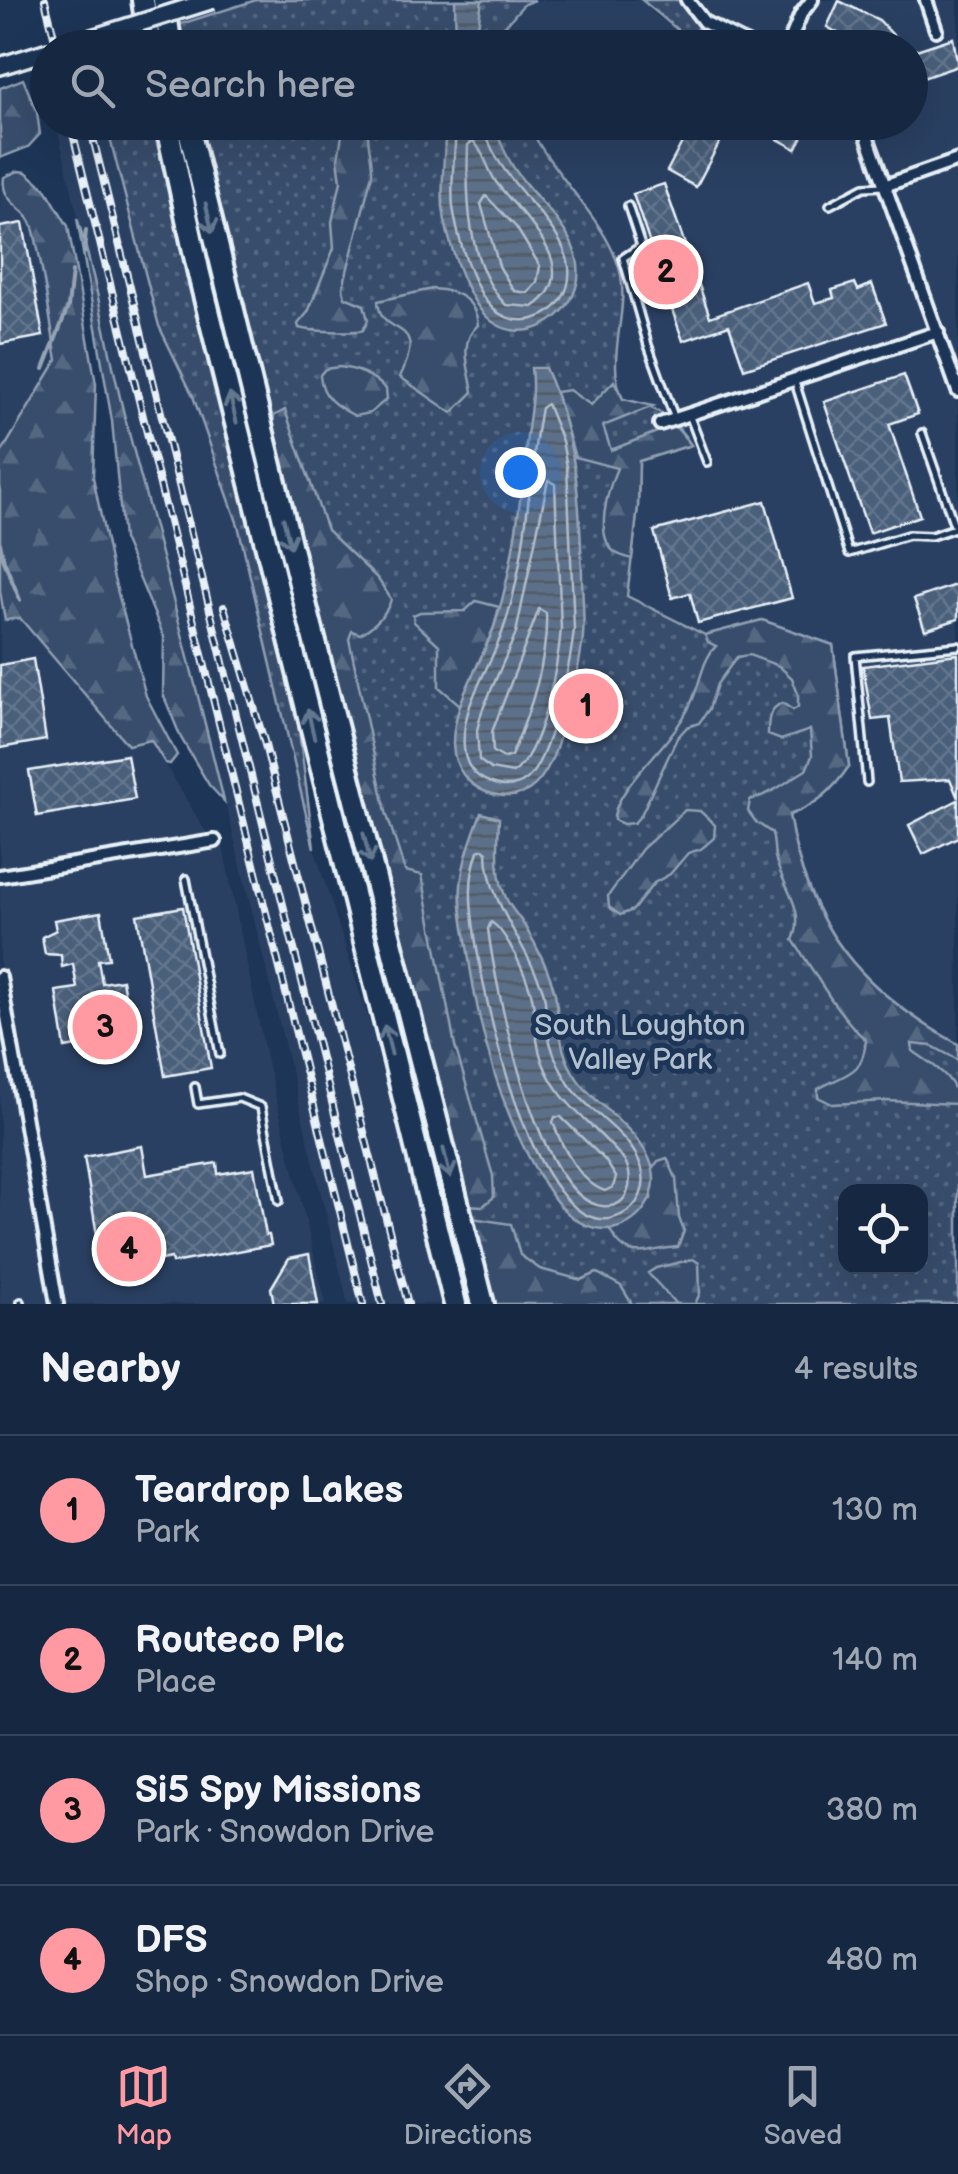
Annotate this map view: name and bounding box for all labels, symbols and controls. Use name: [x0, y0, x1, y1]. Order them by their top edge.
search box: [30, 30, 928, 140]
icon: search: [65, 58, 120, 113]
text: Search here: [145, 63, 356, 108]
one-way arrow: [201, 201, 219, 233]
pin: 2: [634, 234, 698, 310]
one-way arrow: [223, 393, 242, 425]
your location: [495, 447, 546, 498]
one-way arrow: [278, 517, 297, 548]
pin: 1: [554, 668, 618, 744]
one-way arrow: [301, 709, 319, 741]
one-way arrow: [358, 832, 377, 863]
pin: 3: [72, 990, 138, 1064]
park label: South Loughton Valley Park: [534, 1008, 746, 1078]
one-way arrow: [378, 1025, 397, 1056]
one-way arrow: [439, 1146, 457, 1178]
map controls: [838, 1184, 928, 1274]
button: locate: [838, 1184, 928, 1274]
pin: 4: [96, 1212, 162, 1286]
text: Nearby: [40, 1344, 180, 1395]
text: 4 results: [794, 1350, 918, 1389]
text: Teardrop Lakes: [135, 1468, 403, 1513]
text: 1: [66, 1491, 79, 1530]
text: 130 m: [832, 1491, 918, 1530]
text: Park: [135, 1513, 199, 1552]
text: Routeco Plc: [135, 1618, 345, 1663]
text: 2: [63, 1641, 82, 1680]
text: 140 m: [832, 1641, 918, 1680]
text: Place: [135, 1663, 216, 1702]
text: Si5 Spy Missions: [135, 1768, 421, 1813]
text: 3: [63, 1791, 82, 1830]
text: 380 m: [826, 1791, 918, 1830]
text: Park · Snowdon Drive: [135, 1813, 435, 1852]
text: DFS: [135, 1918, 207, 1963]
text: 4: [63, 1941, 82, 1980]
text: 480 m: [826, 1941, 918, 1980]
text: Shop · Snowdon Drive: [135, 1963, 444, 2002]
tab: Map: [116, 2059, 172, 2152]
tab: Directions: [403, 2059, 532, 2152]
tab: Saved: [764, 2059, 842, 2152]

